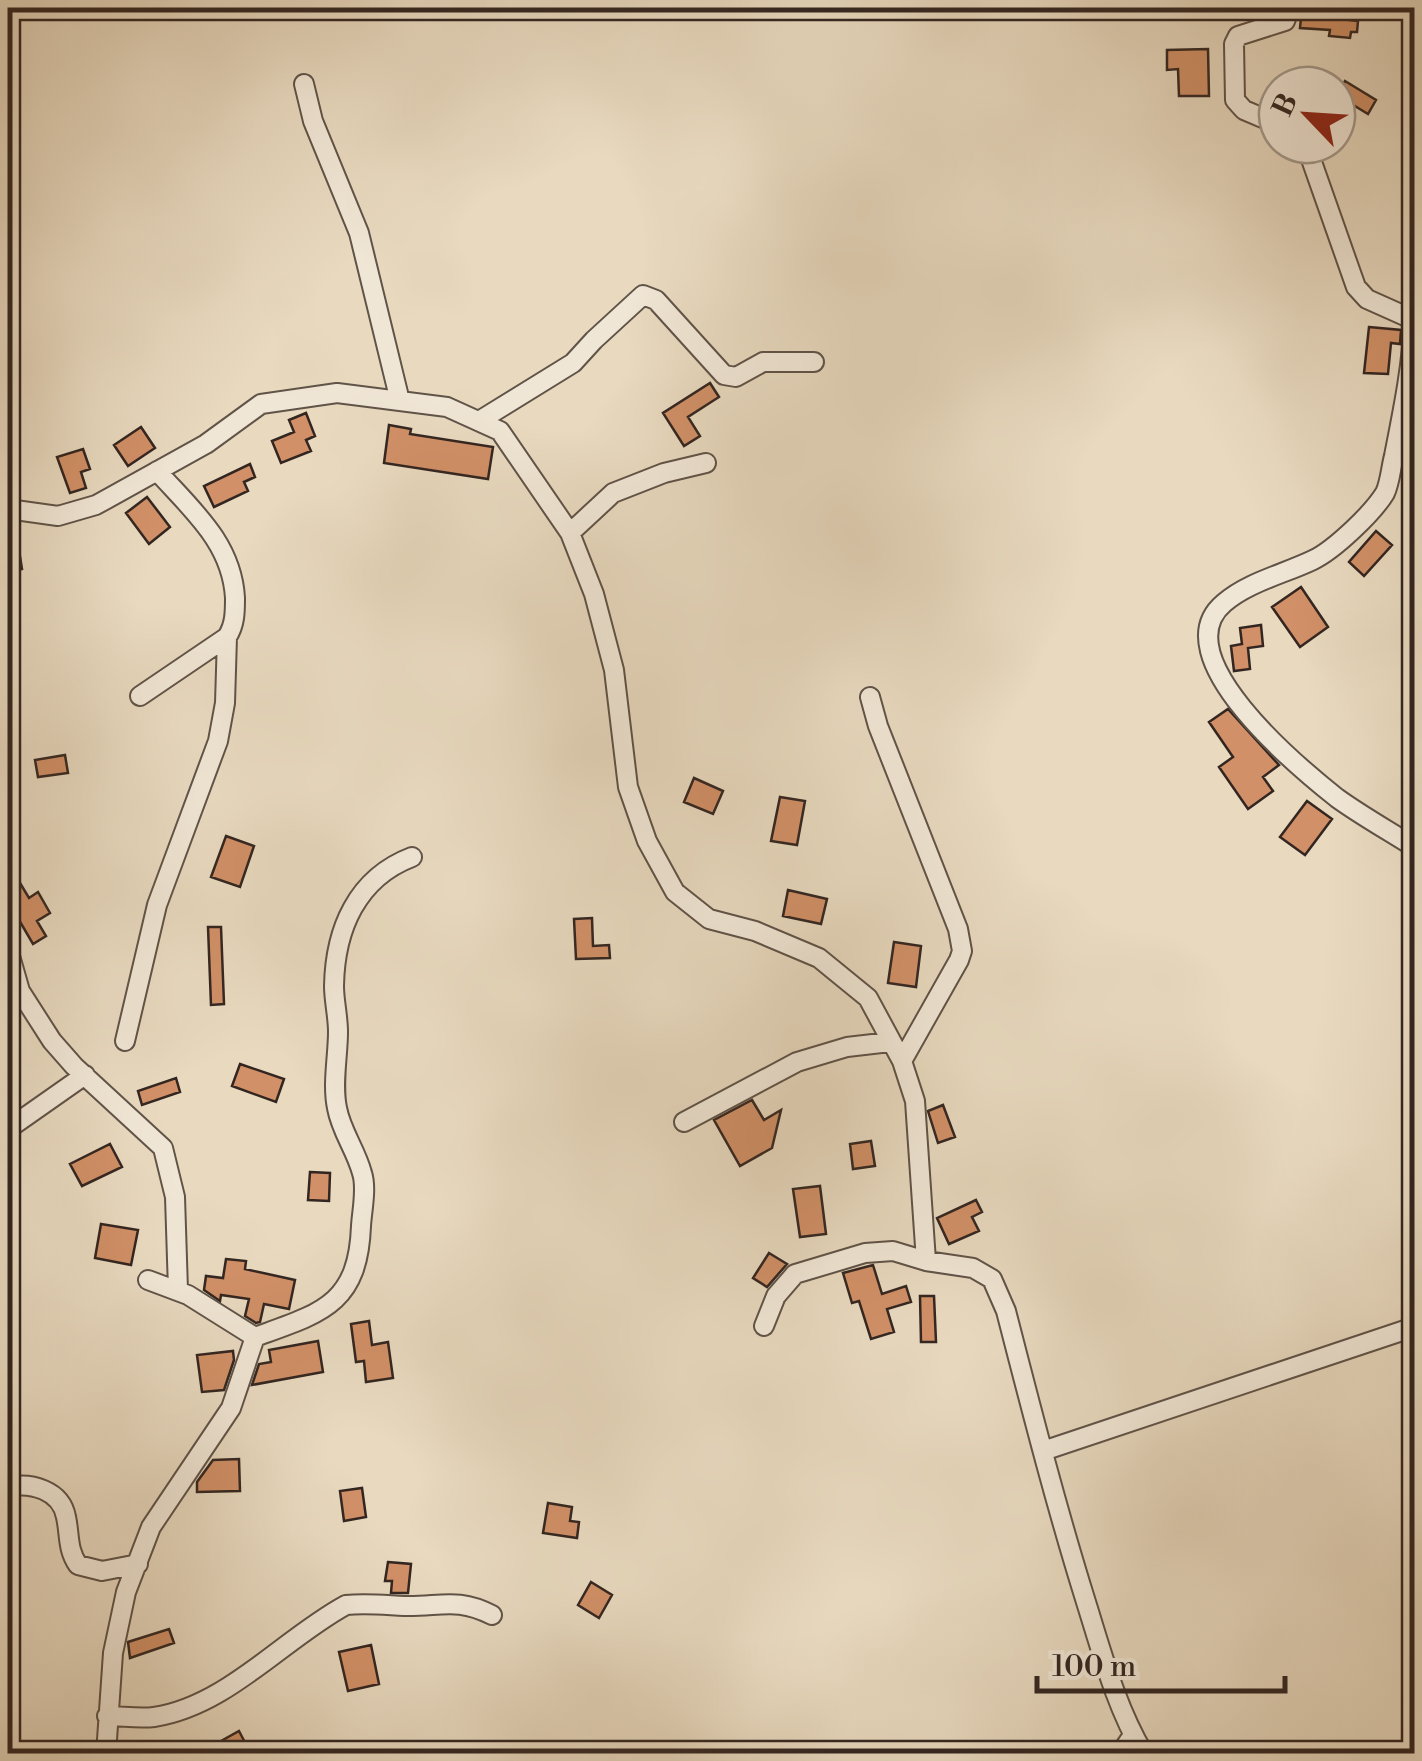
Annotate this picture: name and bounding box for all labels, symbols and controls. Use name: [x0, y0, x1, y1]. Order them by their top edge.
north arrow: [1257, 65, 1357, 165]
text: B: [1265, 88, 1306, 122]
scale bar: [1037, 1631, 1284, 1693]
text: 100 m: [1052, 1648, 1136, 1686]

